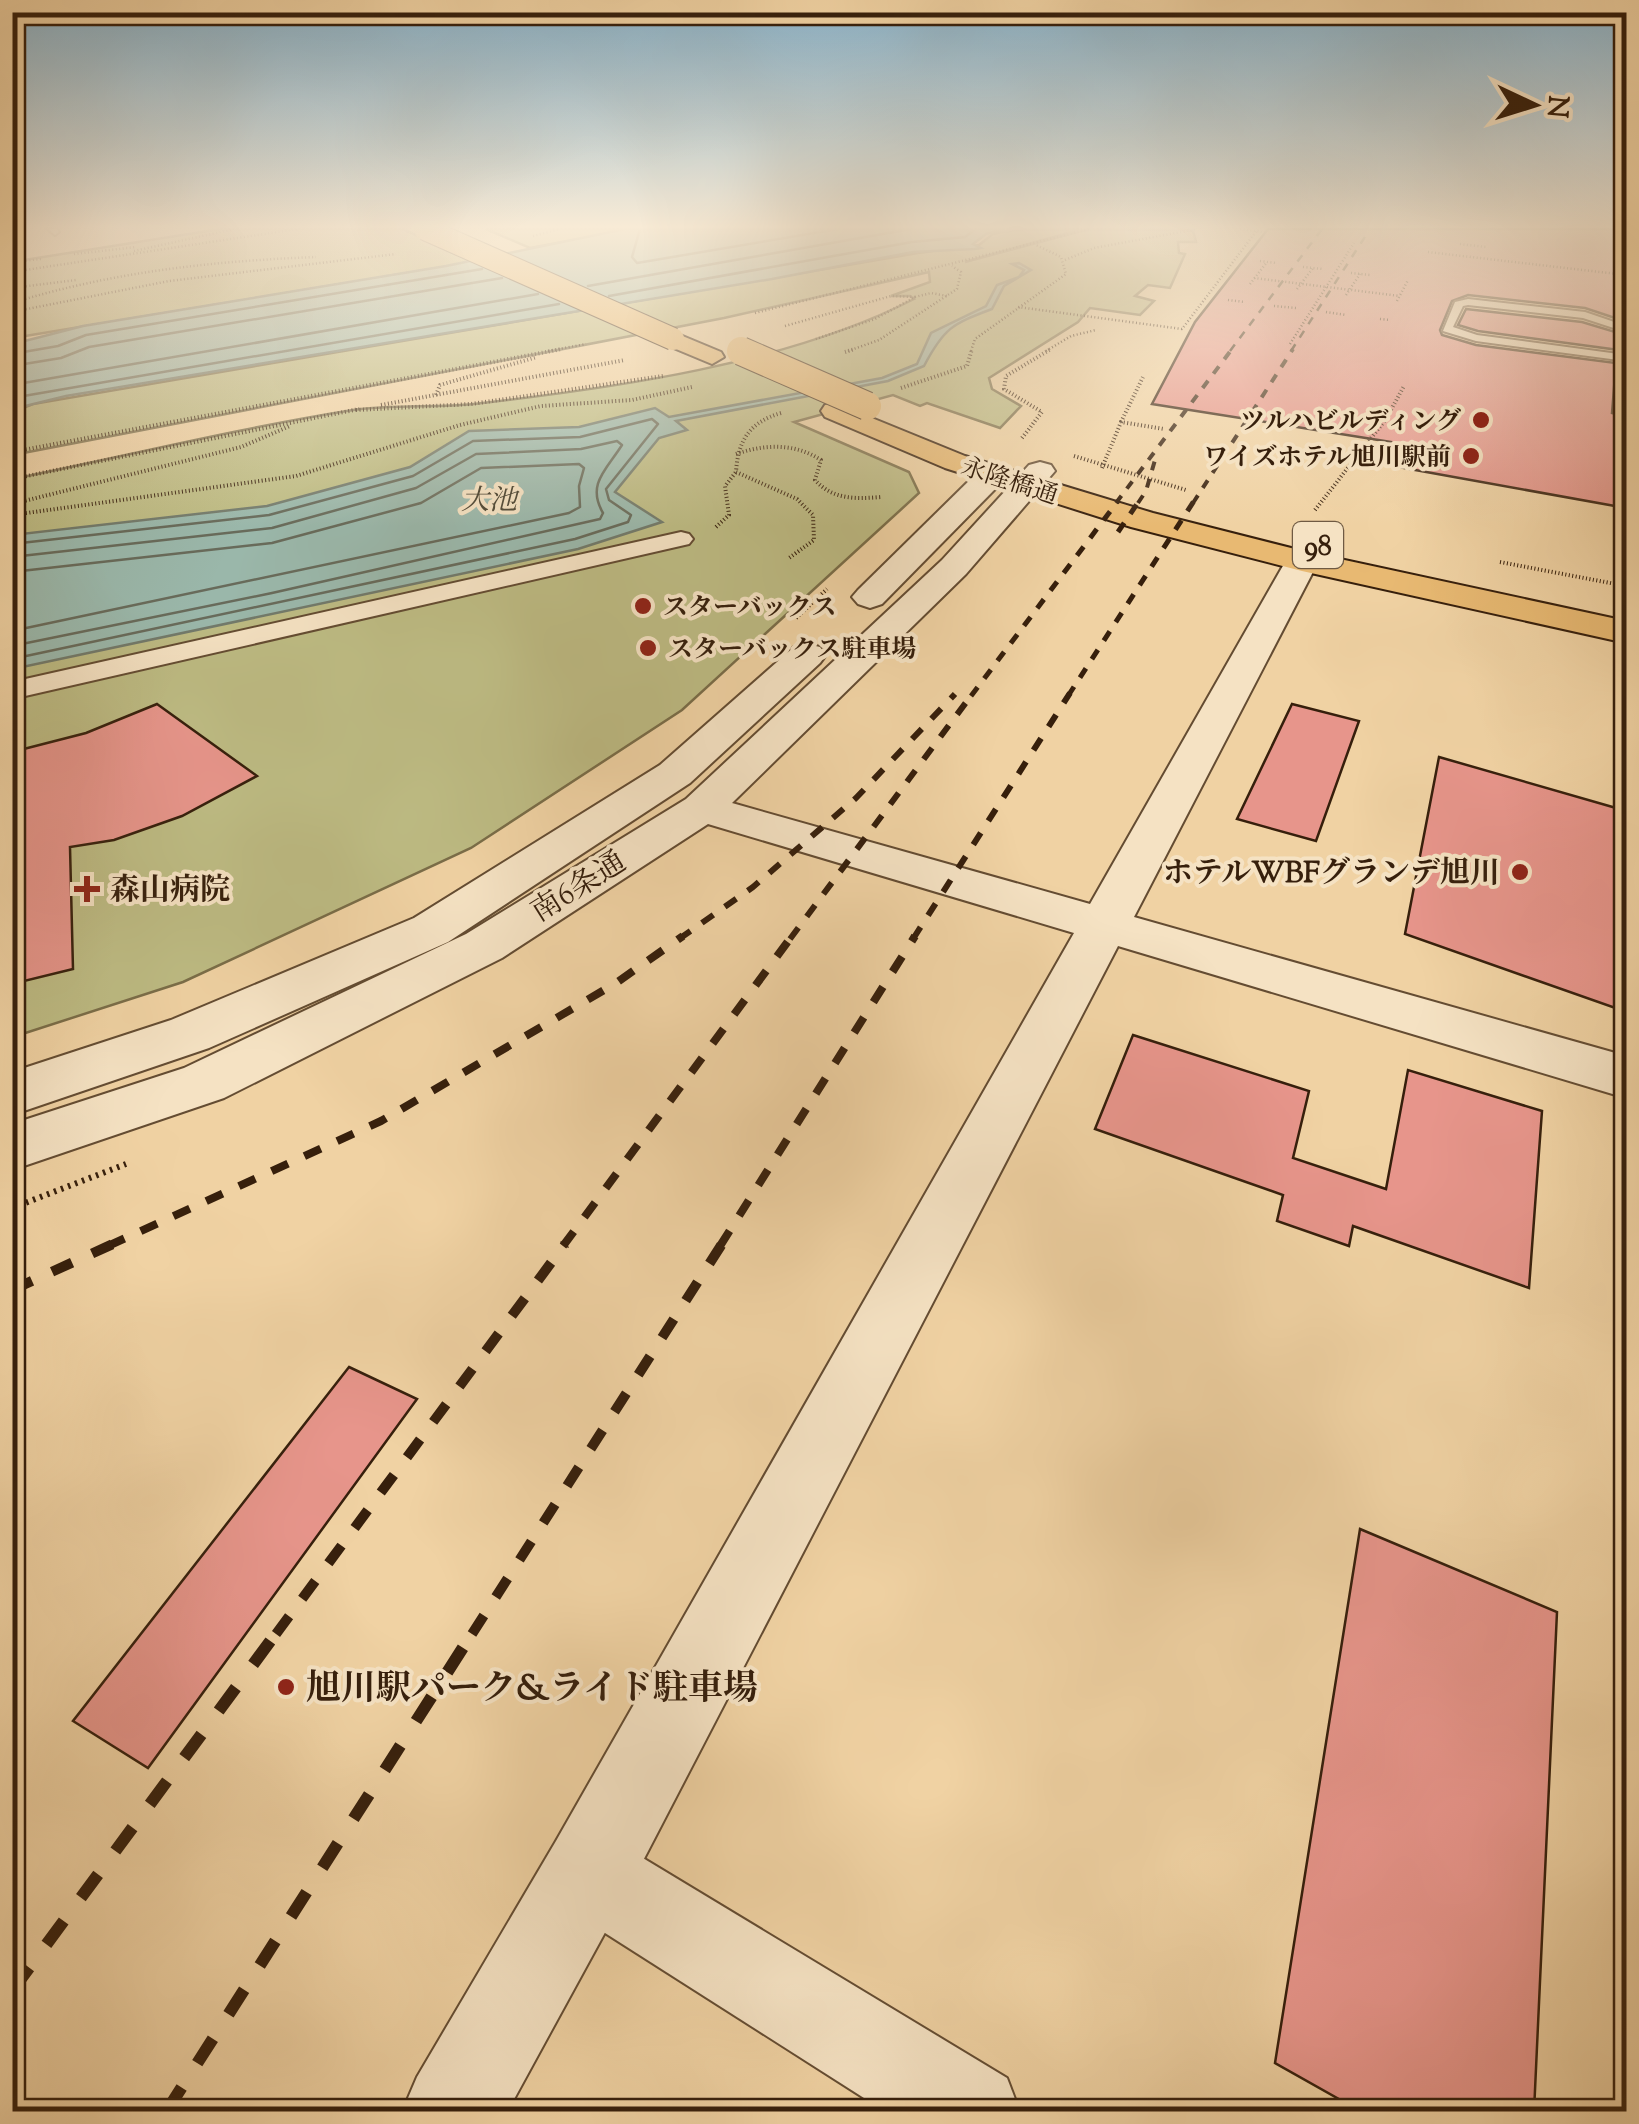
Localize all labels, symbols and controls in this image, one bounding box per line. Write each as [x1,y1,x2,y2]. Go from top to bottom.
north arrow [1484,55,1584,155]
text: N [1535,94,1577,119]
place label: ツルハビルディング [1240,405,1461,441]
marker: ツルハビルディング [1470,409,1492,431]
place label: ワイズホテル旭川駅前 [1203,441,1451,477]
marker: ワイズホテル旭川駅前 [1460,445,1482,467]
street label: 永隆橋通 [956,450,1062,515]
water label: 大池 [461,482,520,522]
road number: 98 [1293,522,1343,568]
place label: スターバックス [663,591,837,627]
marker: スターバックス [632,595,654,617]
place label: スターバックス駐車場 [668,633,917,669]
marker: スターバックス駐車場 [637,637,659,659]
street label: 南6条通 [523,842,635,934]
place label: ホテルWBFグランデ旭川 [1163,853,1500,896]
marker: ホテルWBFグランデ旭川 [1509,861,1531,883]
place label: 森山病院 [110,870,230,913]
marker: 森山病院 [74,876,100,902]
place label: 旭川駅パーク&ライド駐車場 [306,1665,758,1716]
marker: 旭川駅パーク&ライド駐車場 [275,1676,297,1698]

